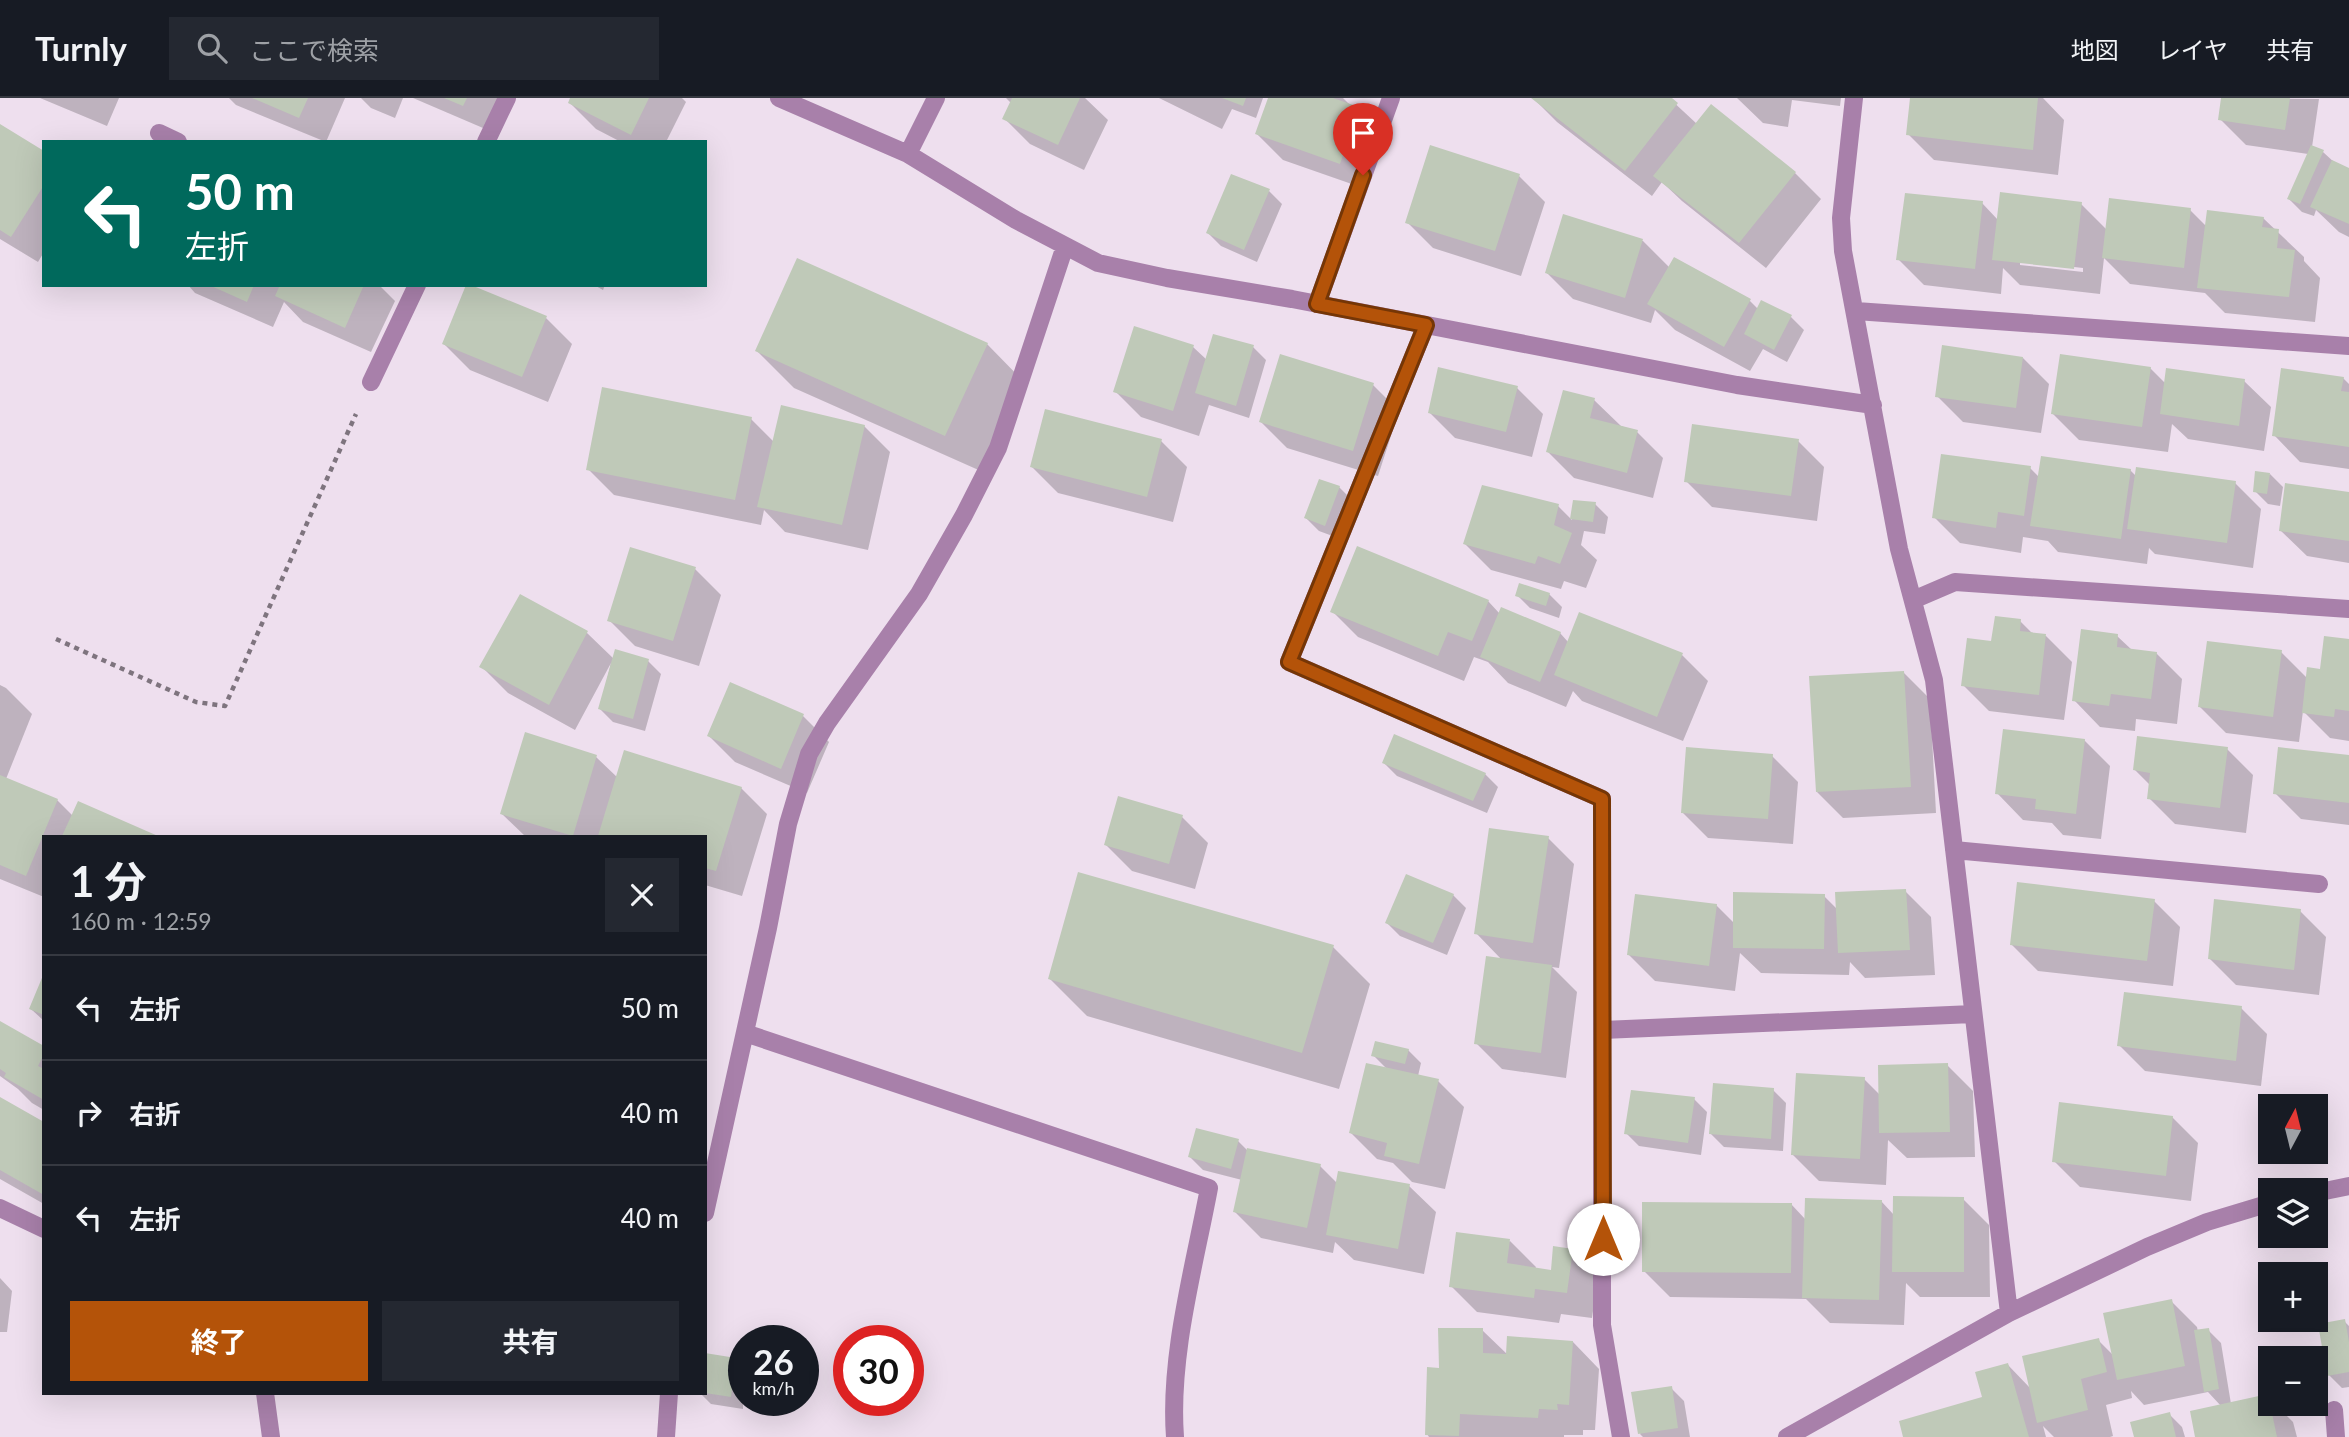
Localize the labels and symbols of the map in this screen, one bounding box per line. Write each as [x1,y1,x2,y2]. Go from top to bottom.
pin [1333,103,1393,175]
north arrow [2258,1094,2328,1164]
position arrow [1566,1202,1640,1276]
speed limit sign: 30 [833,1325,924,1416]

